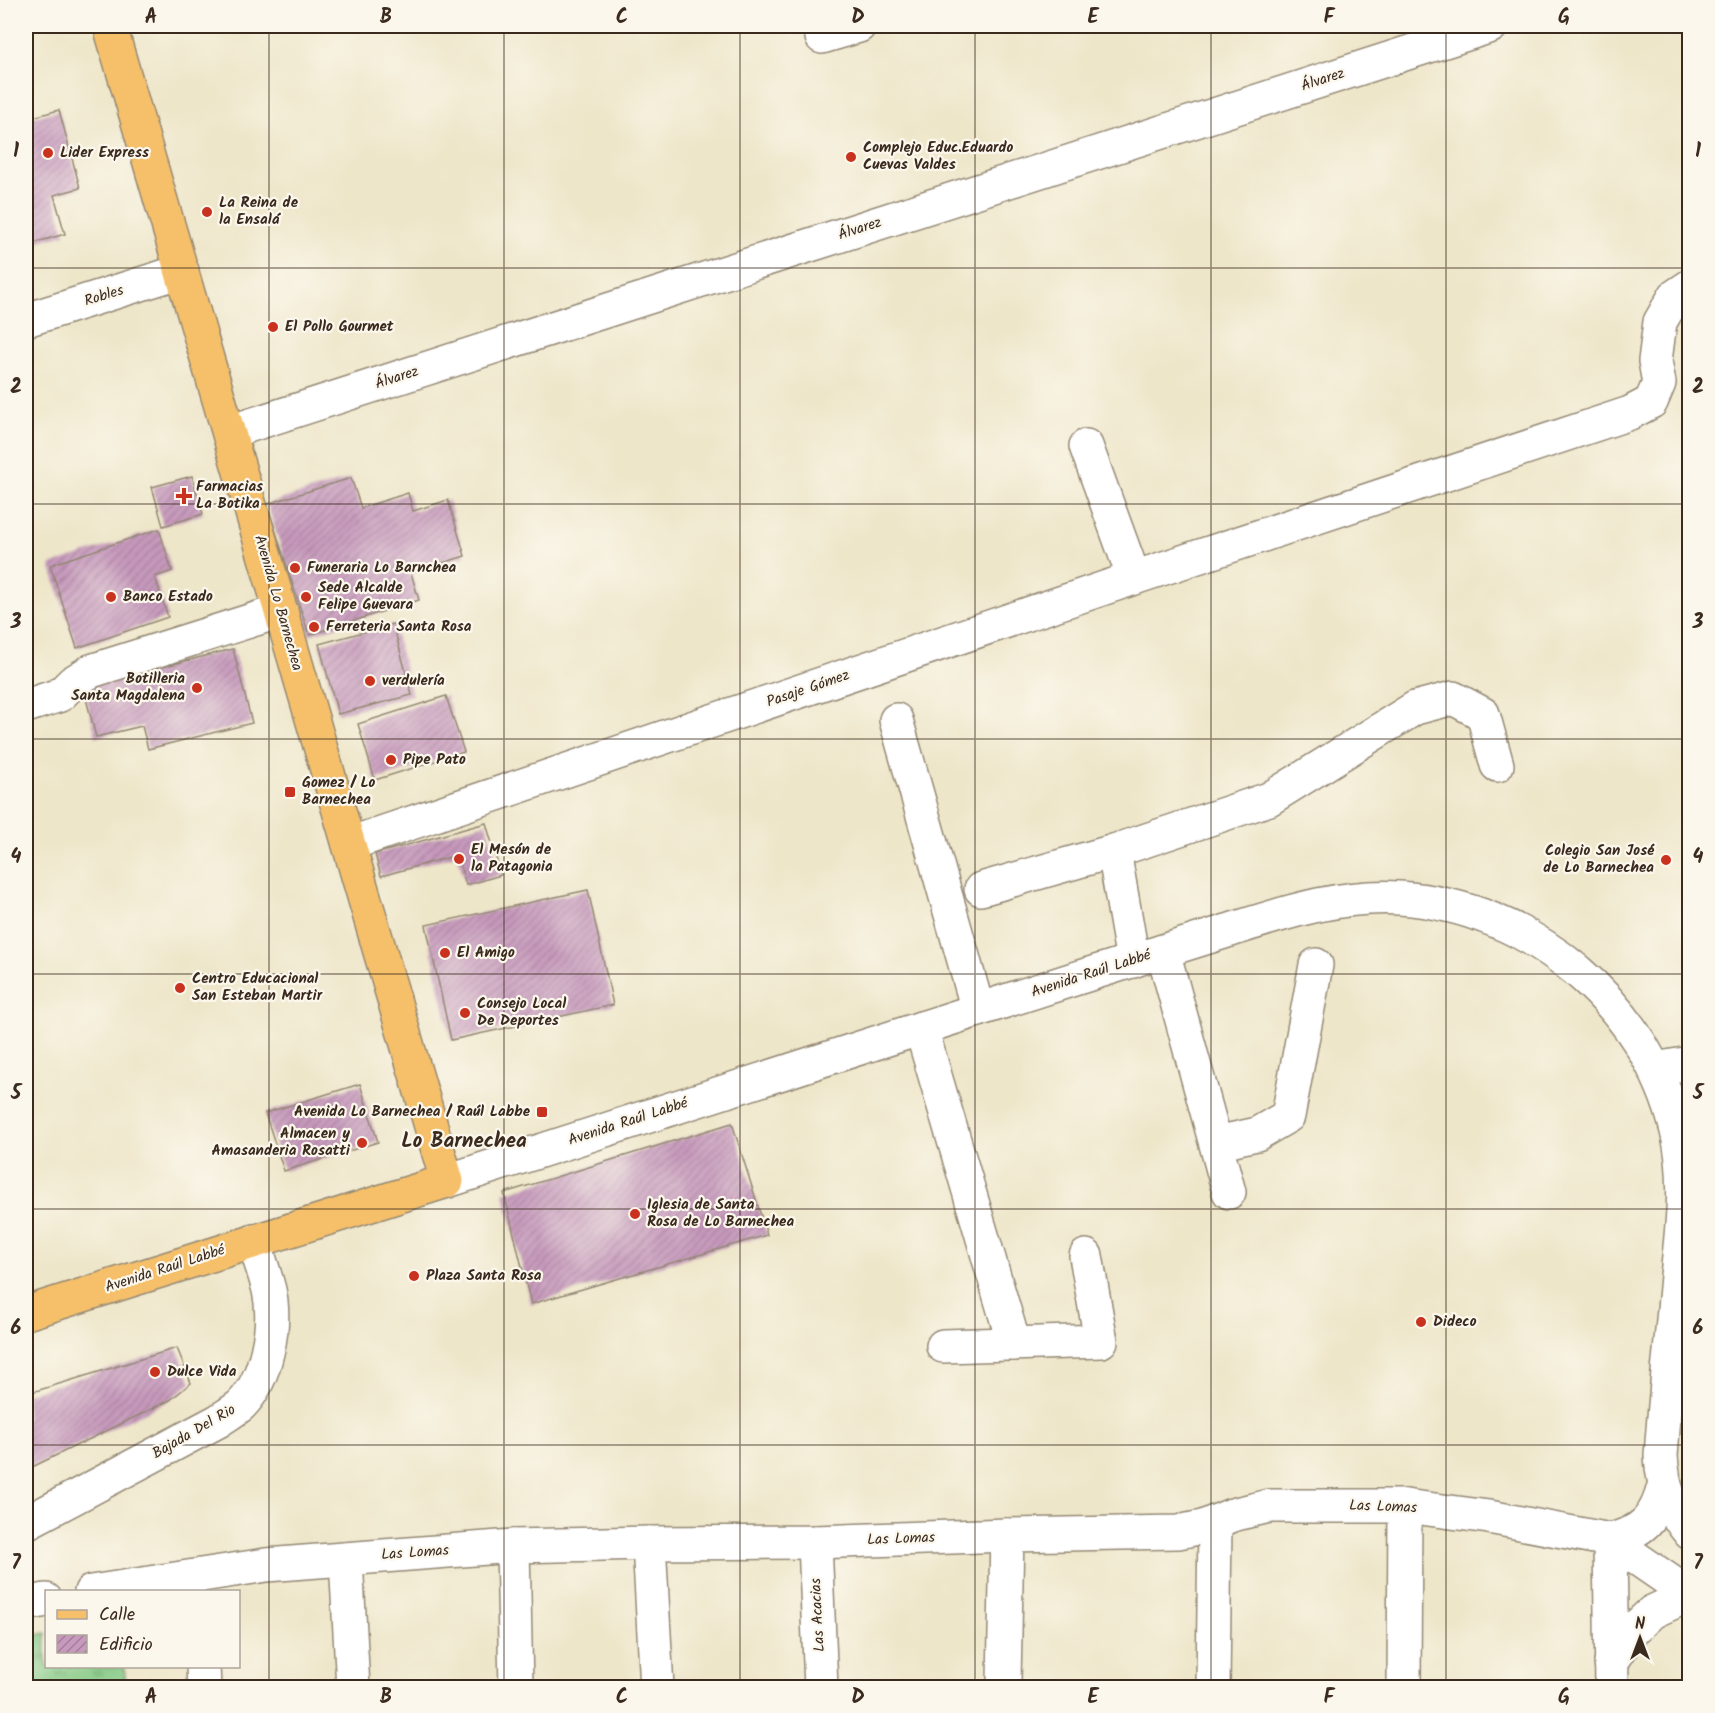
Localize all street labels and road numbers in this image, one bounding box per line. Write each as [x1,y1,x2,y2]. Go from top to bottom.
street label: Álvarez [1298,62,1348,98]
street label: Álvarez [835,211,885,247]
street label: Robles [81,278,127,313]
street label: Álvarez [372,360,422,396]
street label: Avenida Lo Barnechea [247,532,309,674]
street label: Pasaje Gómez [763,663,853,714]
street label: Avenida Raúl Labbé [1028,943,1155,1005]
street label: Avenida Raúl Labbé [565,1091,692,1153]
street label: Avenida Raúl Labbé [102,1238,229,1300]
street label: Bajada Del Rio [148,1398,241,1466]
street label: Las Lomas [1349,1494,1418,1520]
street label: Las Lomas [867,1526,936,1552]
street label: Las Lomas [380,1539,450,1567]
street label: Las Acacias [804,1577,832,1653]

